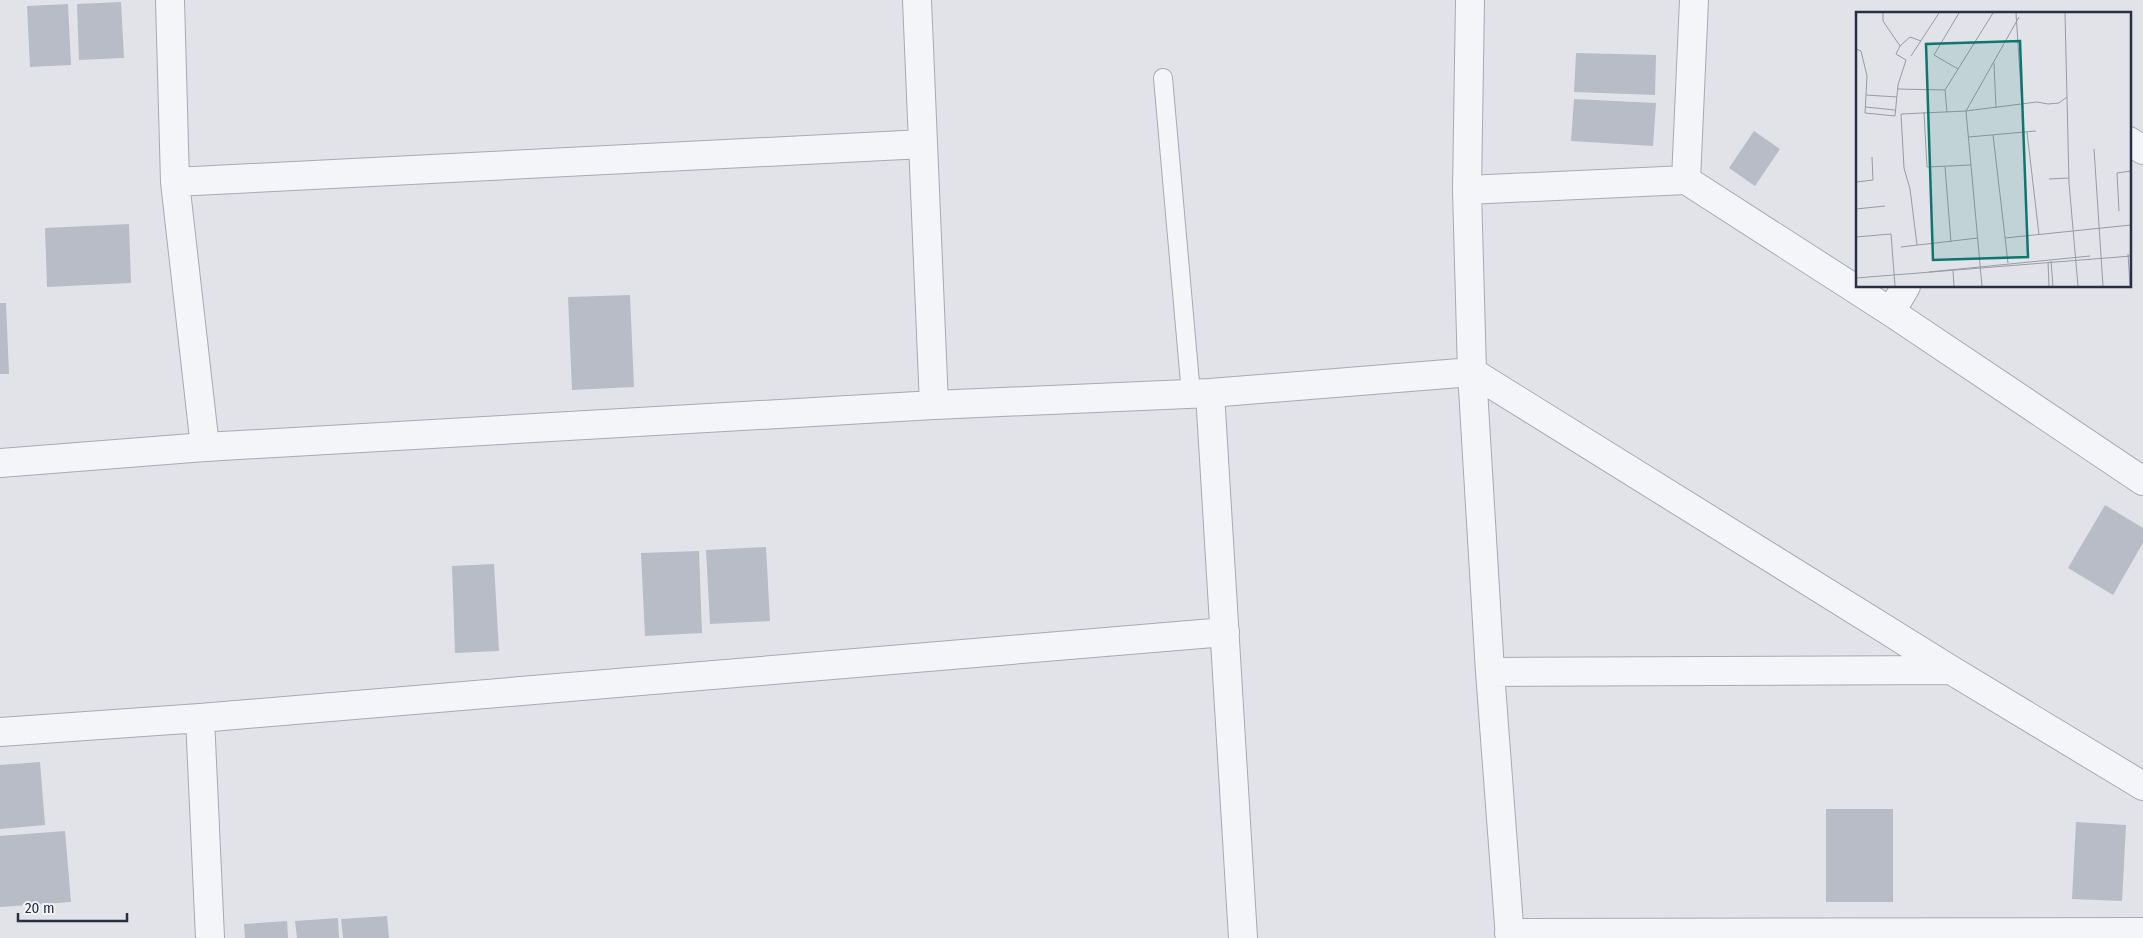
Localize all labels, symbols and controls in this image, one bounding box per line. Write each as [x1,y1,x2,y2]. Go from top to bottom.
inset map [1856,12,2130,288]
scale bar [18,890,126,922]
text: 20 m [25,899,55,917]

